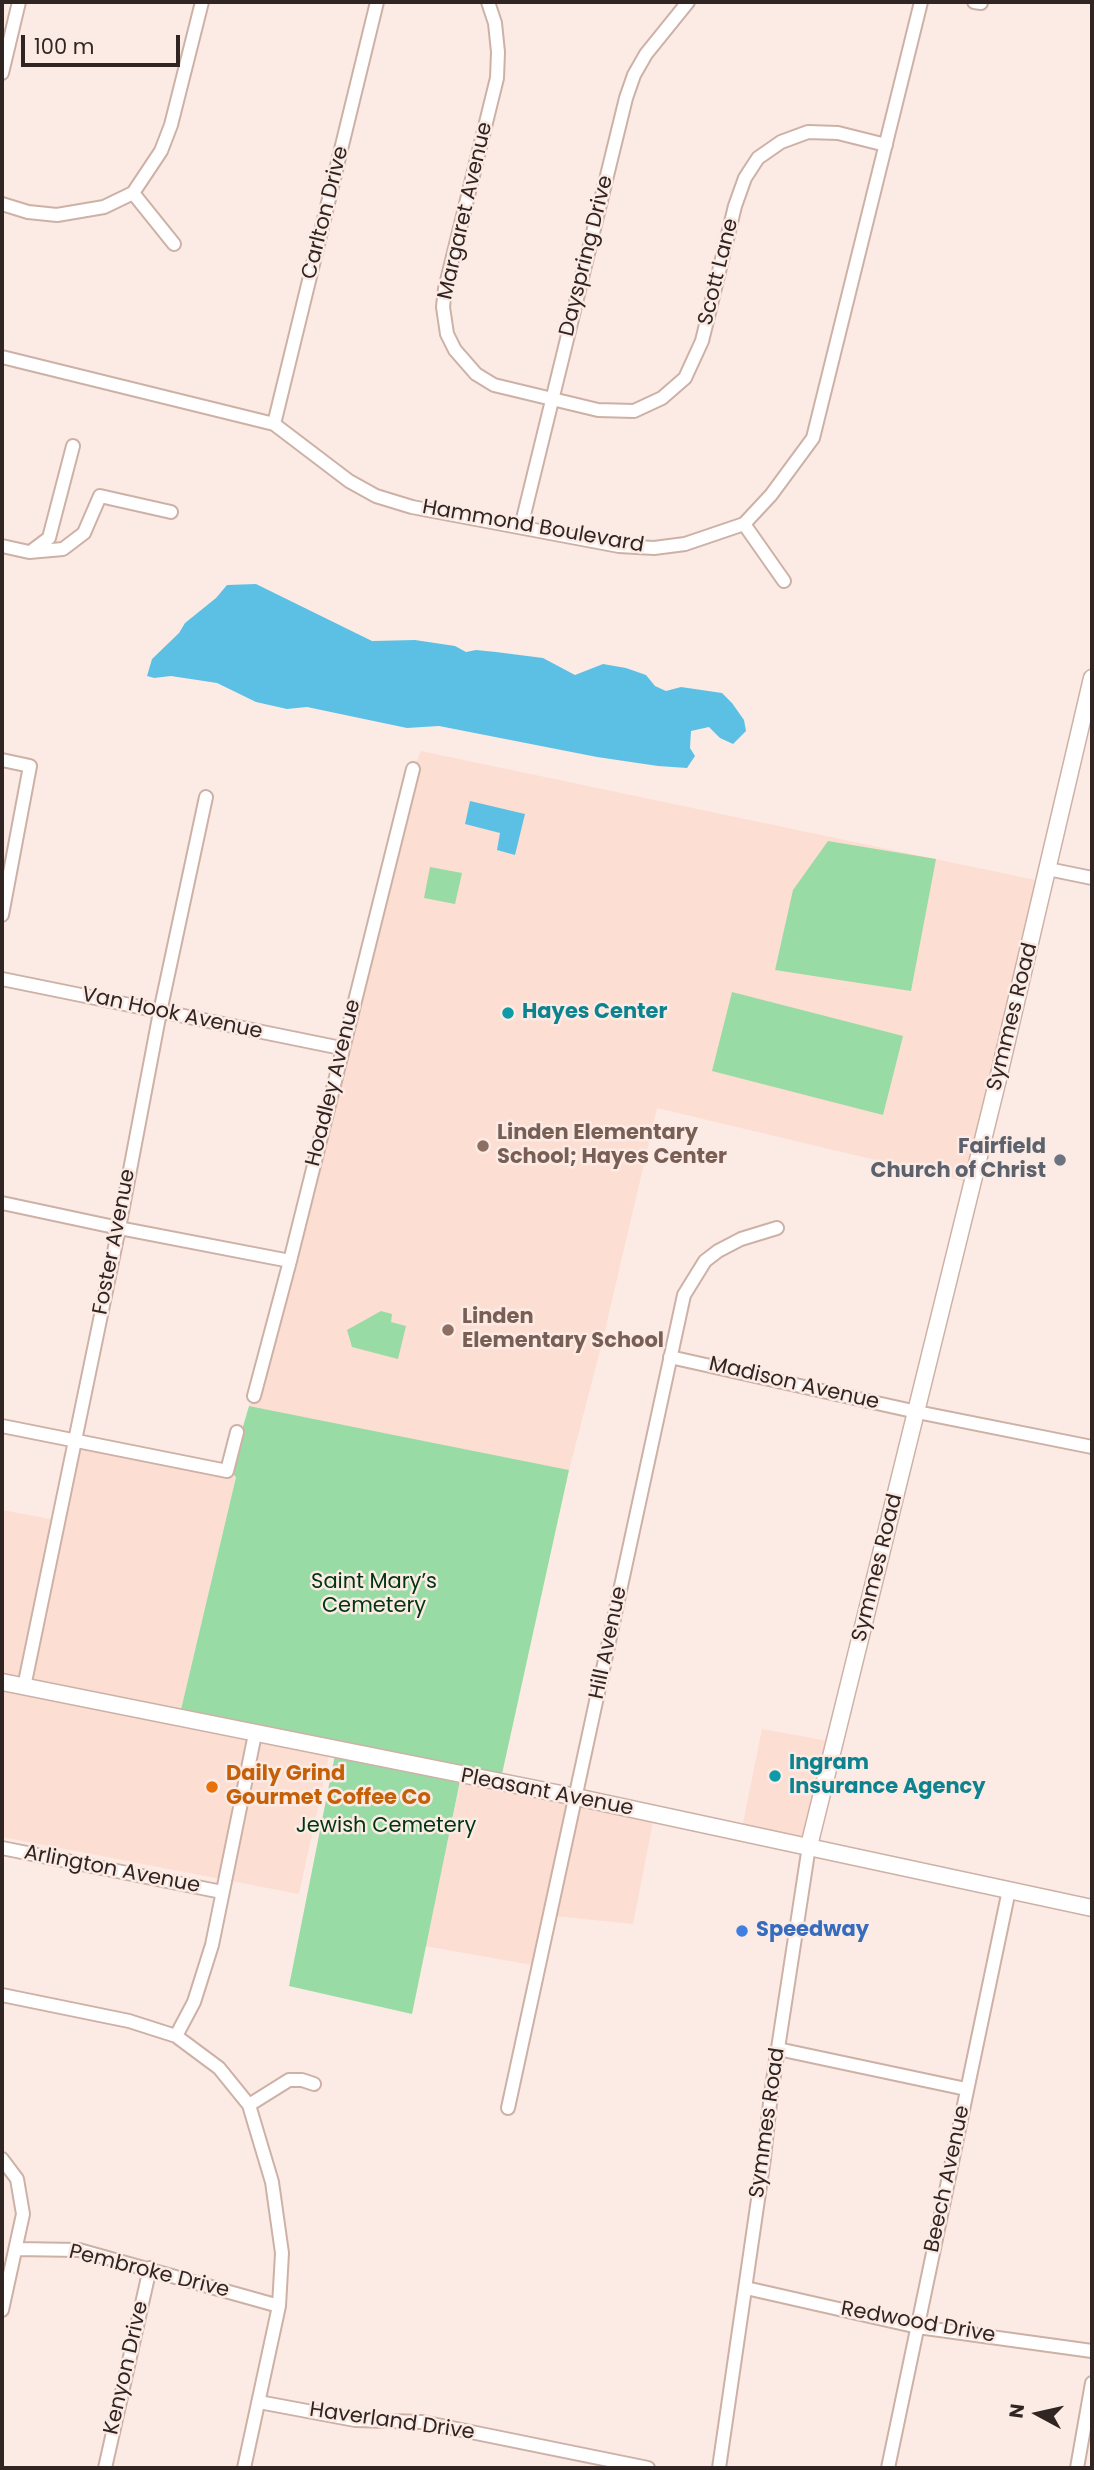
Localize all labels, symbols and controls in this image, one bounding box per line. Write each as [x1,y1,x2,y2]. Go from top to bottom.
scale bar [24,21,184,65]
text: 100 m [34,32,94,61]
street label: Margaret Avenue [433,120,499,302]
street label: Carlton Drive [297,144,355,282]
street label: Dayspring Drive [555,173,619,339]
street label: Scott Lane [694,216,744,328]
street label: Hammond Boulevard [420,495,646,559]
street label: Symmes Road [982,940,1044,1094]
street label: Van Hook Avenue [79,983,265,1045]
street label: Hoadley Avenue [301,997,367,1169]
place label: Hayes Center [522,1000,668,1026]
marker: Hayes Center [500,1005,516,1021]
place label: Linden Elementary School; Hayes Center [497,1121,727,1171]
place label: Fairfield Church of Christ [870,1135,1046,1185]
marker: Linden Elementary School; Hayes Center [475,1138,491,1154]
marker: Fairfield Church of Christ [1052,1152,1068,1168]
street label: Foster Avenue [89,1167,141,1317]
place label: Linden Elementary School [462,1305,664,1355]
marker: Linden Elementary School [440,1322,456,1338]
street label: Madison Avenue [706,1352,882,1416]
street label: Symmes Road [847,1491,909,1645]
park label: Saint Mary’s Cemetery [311,1570,437,1620]
street label: Hill Avenue [585,1584,633,1702]
place label: Ingram Insurance Agency [789,1751,986,1801]
place label: Daily Grind Gourmet Coffee Co [226,1762,431,1812]
street label: Pleasant Avenue [459,1764,635,1822]
marker: Ingram Insurance Agency [767,1768,783,1784]
marker: Daily Grind Gourmet Coffee Co [204,1779,220,1795]
park label: Jewish Cemetery [296,1814,476,1840]
street label: Arlington Avenue [22,1841,202,1899]
place label: Speedway [756,1918,869,1944]
marker: Speedway [734,1923,750,1939]
street label: Symmes Road [745,2046,791,2200]
street label: Beech Avenue [920,2103,976,2255]
street label: Pembroke Drive [66,2240,232,2304]
street label: Redwood Drive [839,2297,997,2349]
street label: Kenyon Drive [99,2299,155,2437]
north arrow [1003,2379,1073,2449]
street label: Haverland Drive [308,2398,476,2446]
text: N [1002,2402,1031,2420]

